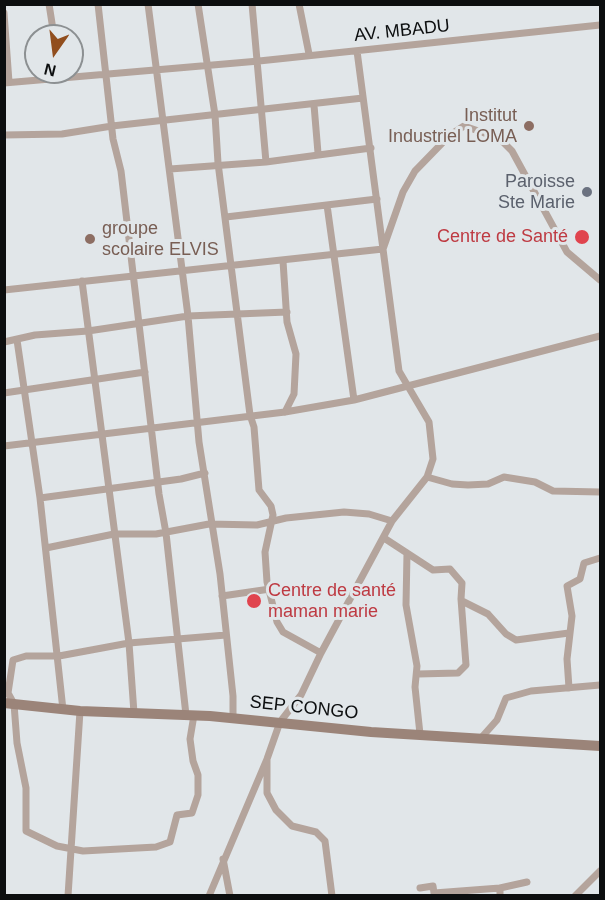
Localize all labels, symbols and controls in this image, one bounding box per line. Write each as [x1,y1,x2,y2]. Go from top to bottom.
street label: AV. MBADU [353,15,451,47]
north arrow [24,24,84,84]
text: N [42,60,58,80]
place label: Institut Industriel LOMA [388,105,517,148]
marker: Institut Industriel LOMA [522,119,536,133]
place label: Paroisse Ste Marie [498,171,575,213]
marker: Paroisse Ste Marie [580,185,594,199]
place label: groupe scolaire ELVIS [102,218,219,260]
place label: Centre de Santé [437,226,568,248]
marker: Centre de Santé [573,228,591,246]
marker: groupe scolaire ELVIS [83,232,97,246]
place label: Centre de santé maman marie [268,580,396,622]
marker: Centre de santé maman marie [245,592,263,610]
street label: SEP CONGO [249,692,359,724]

